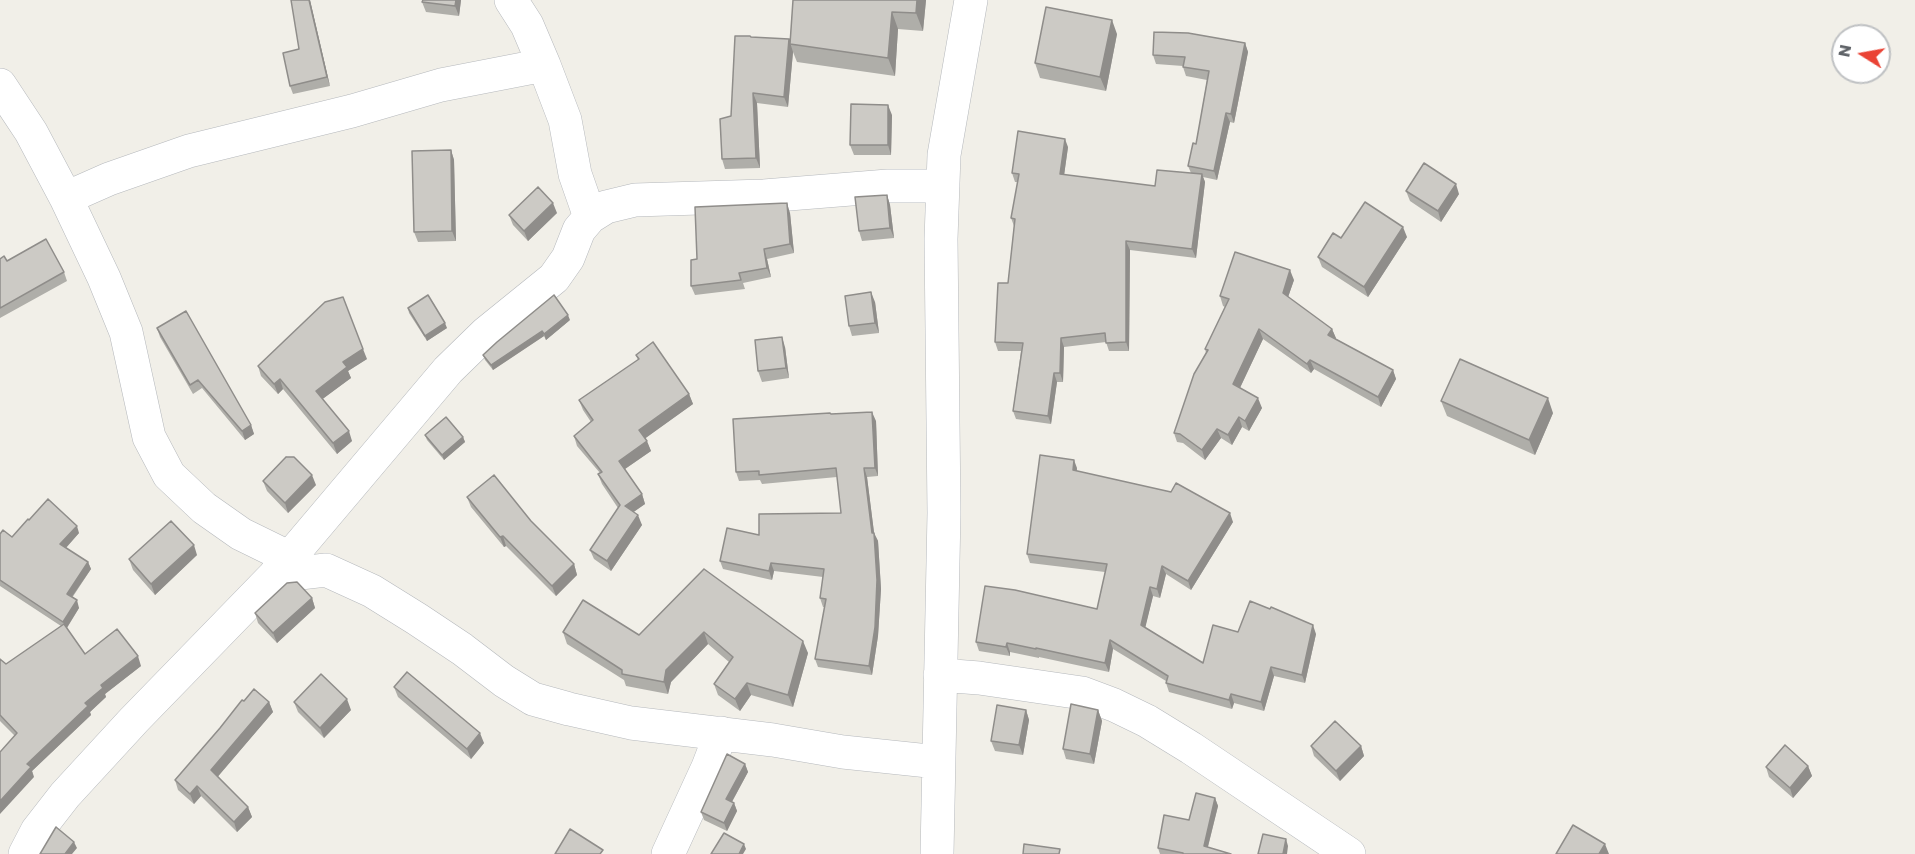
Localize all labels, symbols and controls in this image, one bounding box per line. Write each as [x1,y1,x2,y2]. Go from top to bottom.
north arrow [1831,24,1891,84]
text: N [1832,43,1857,59]

